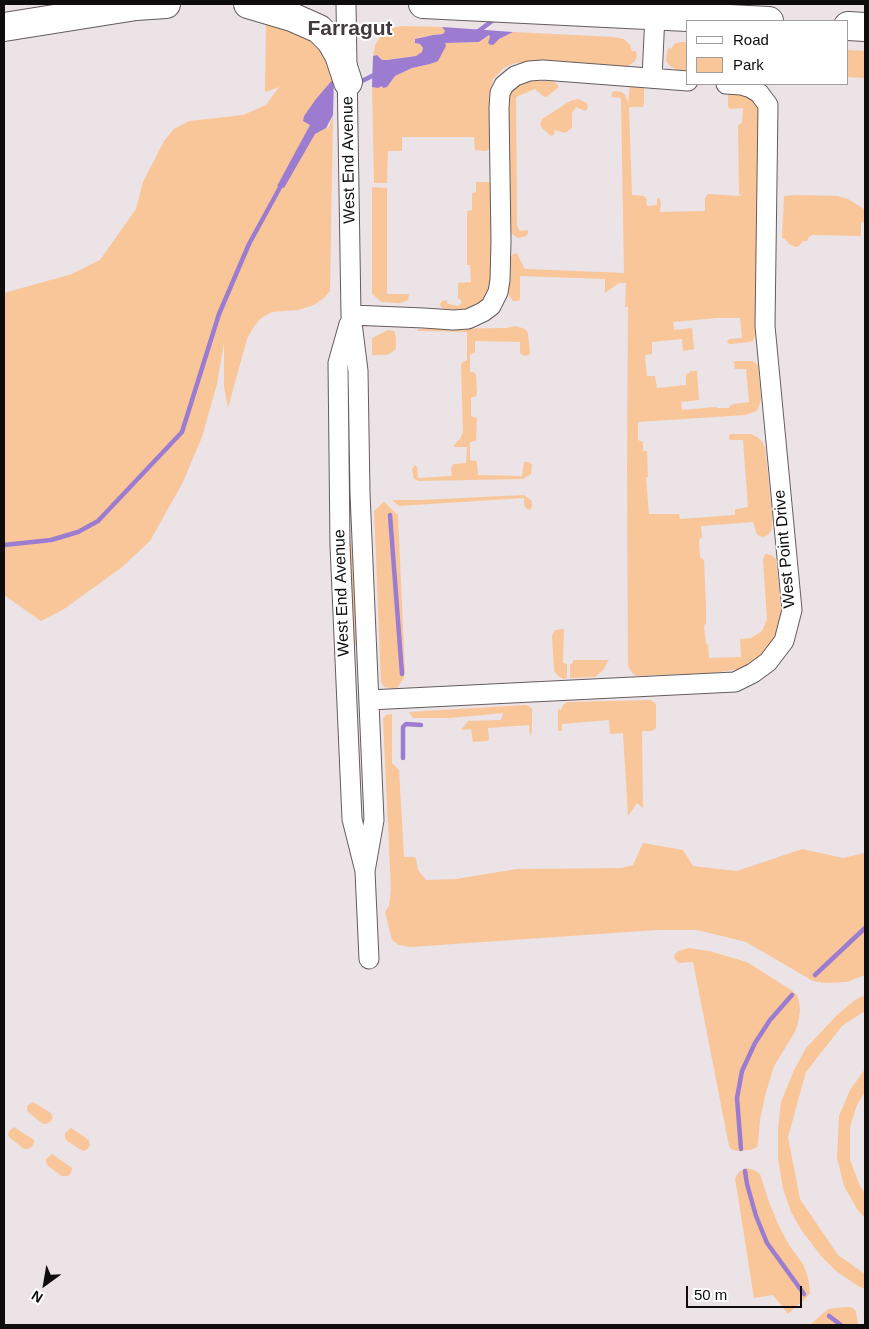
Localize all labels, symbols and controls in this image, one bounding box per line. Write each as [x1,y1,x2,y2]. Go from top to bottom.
district label: Farragut [307,16,393,42]
legend [686,20,849,85]
text: Road [733,31,769,48]
text: Park [733,56,764,73]
street label: West End Avenue [338,96,360,224]
street label: West Point Drive [770,489,800,609]
street label: West End Avenue [330,529,354,657]
north arrow [20,1259,70,1309]
scale bar [689,1276,805,1308]
text: 50 m [694,1286,727,1303]
text: N [29,1287,46,1306]

